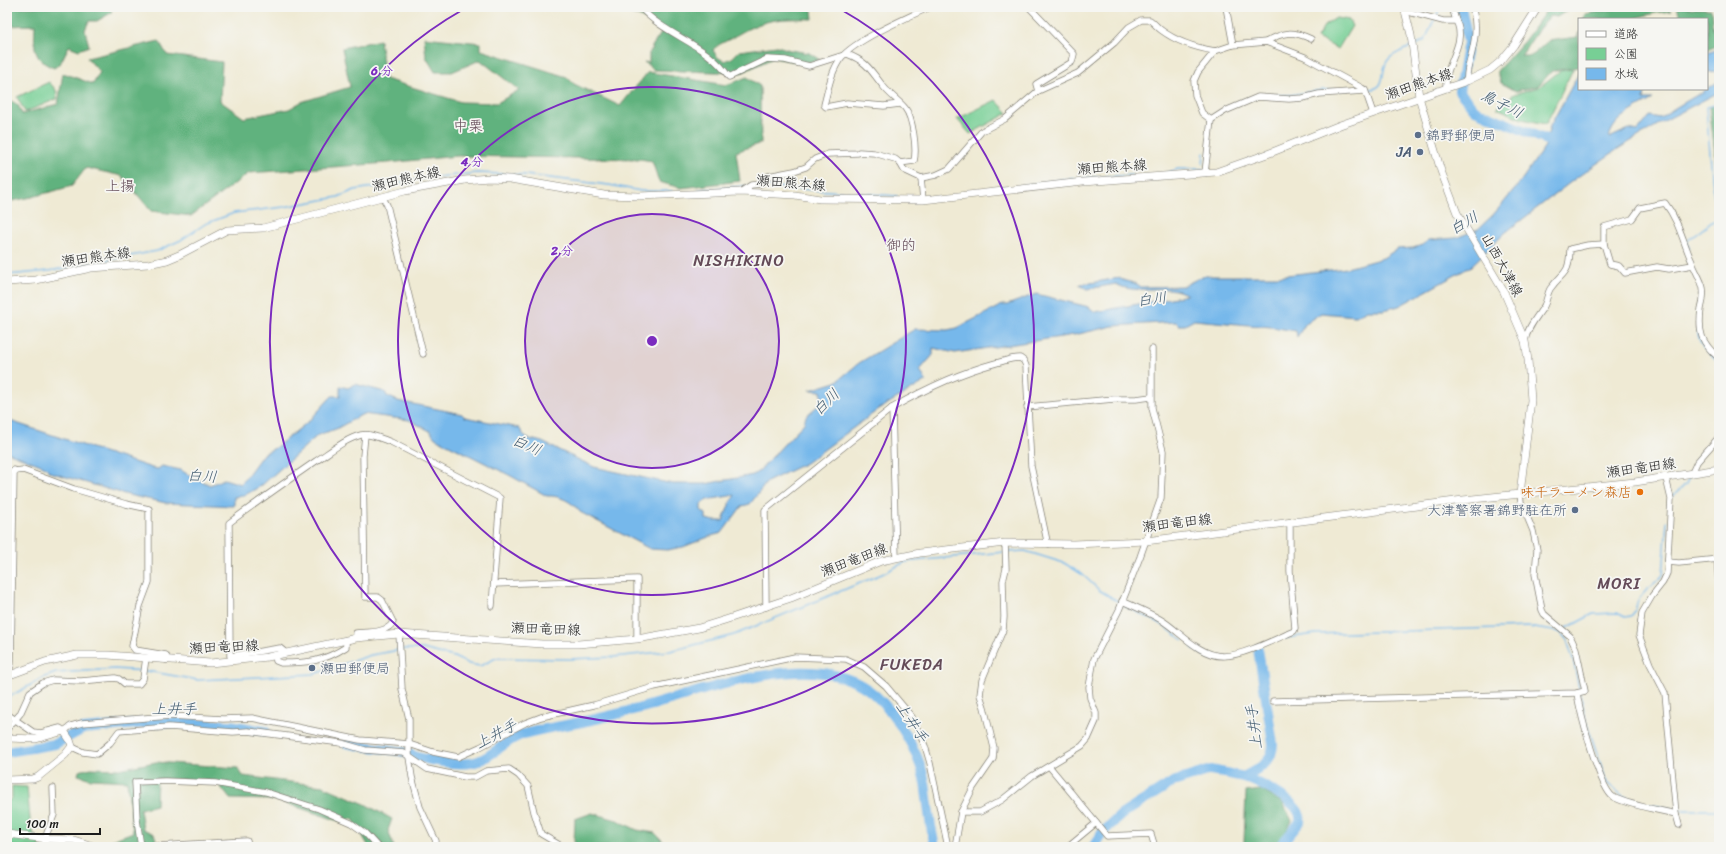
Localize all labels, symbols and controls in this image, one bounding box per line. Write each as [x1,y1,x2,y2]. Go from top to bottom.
legend [1578,18,1708,90]
text: 道路 [1614,23,1638,45]
text: 公園 [1614,43,1638,65]
text: 6 分 [370,60,393,82]
street label: 瀬田熊本線 [1382,61,1456,107]
text: 水域 [1614,63,1638,85]
water label: 鳥子川 [1476,82,1528,126]
district label: 中栗 [453,113,483,139]
place label: 錦野郵便局 [1426,123,1496,148]
marker: 錦野郵便局 [1413,130,1423,140]
place label: JA [1395,140,1412,165]
marker: JA [1415,147,1425,157]
text: 4 分 [460,151,483,173]
street label: 瀬田熊本線 [1076,152,1148,182]
street label: 瀬田熊本線 [369,159,443,199]
street label: 瀬田熊本線 [755,167,827,199]
district label: 上揚 [105,173,135,199]
water label: 白川 [1445,204,1483,242]
street label: 山西大津線 [1474,228,1530,302]
district label: 御的 [886,232,916,258]
street label: 瀬田熊本線 [60,240,132,274]
text: 2 分 [550,240,573,262]
district label: NISHIKINO [693,246,785,275]
water label: 白川 [1136,284,1168,314]
centre of rings [645,334,659,348]
water label: 白川 [806,382,846,422]
water label: 白川 [508,427,546,463]
street label: 瀬田竜田線 [1605,451,1677,485]
water label: 白川 [186,462,218,490]
place label: 味千ラーメン森店 [1520,480,1632,505]
marker: 味千ラーメン森店 [1635,487,1645,497]
place label: 大津警察署錦野駐在所 [1427,498,1567,523]
marker: 大津警察署錦野駐在所 [1570,505,1580,515]
street label: 瀬田竜田線 [1141,506,1213,540]
street label: 瀬田竜田線 [817,536,891,584]
district label: MORI [1597,569,1641,598]
street label: 瀬田竜田線 [511,615,581,643]
street label: 瀬田竜田線 [188,633,260,661]
district label: FUKEDA [880,650,944,679]
place label: 瀬田郵便局 [320,656,390,681]
marker: 瀬田郵便局 [307,663,317,673]
water label: 上井手 [151,696,197,722]
water label: 上井手 [889,696,936,749]
water label: 上井手 [1238,702,1270,751]
water label: 上井手 [470,711,523,756]
scale bar [20,810,100,836]
text: 100 m [26,813,59,835]

